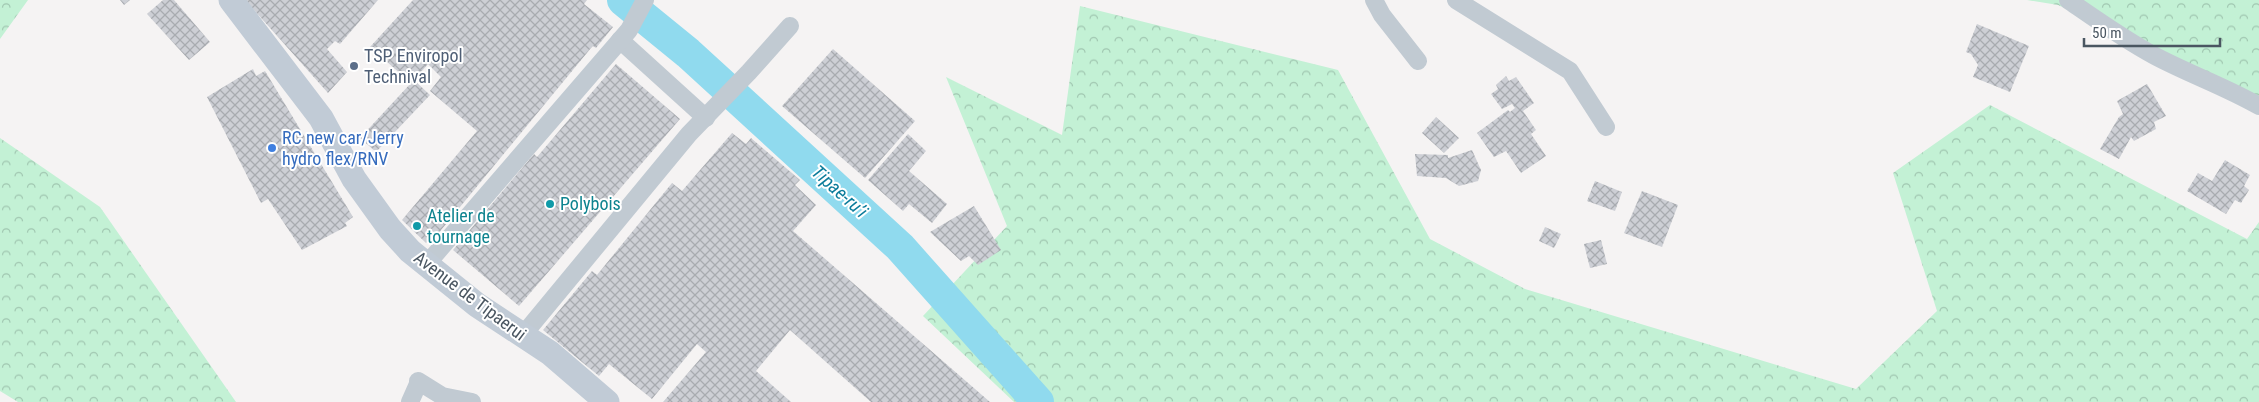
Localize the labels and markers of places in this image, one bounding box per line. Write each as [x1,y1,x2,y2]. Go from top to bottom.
place label: TSP Enviropol Technival [364,45,463,87]
marker: TSP Enviropol Technival [348,60,360,72]
place label: RC new car/Jerry hydro flex/RNV [282,127,404,169]
marker: RC new car/Jerry hydro flex/RNV [266,142,278,154]
place label: Polybois [560,193,621,214]
marker: Polybois [544,198,556,210]
place label: Atelier de tournage [427,205,495,247]
marker: Atelier de tournage [411,220,423,232]

